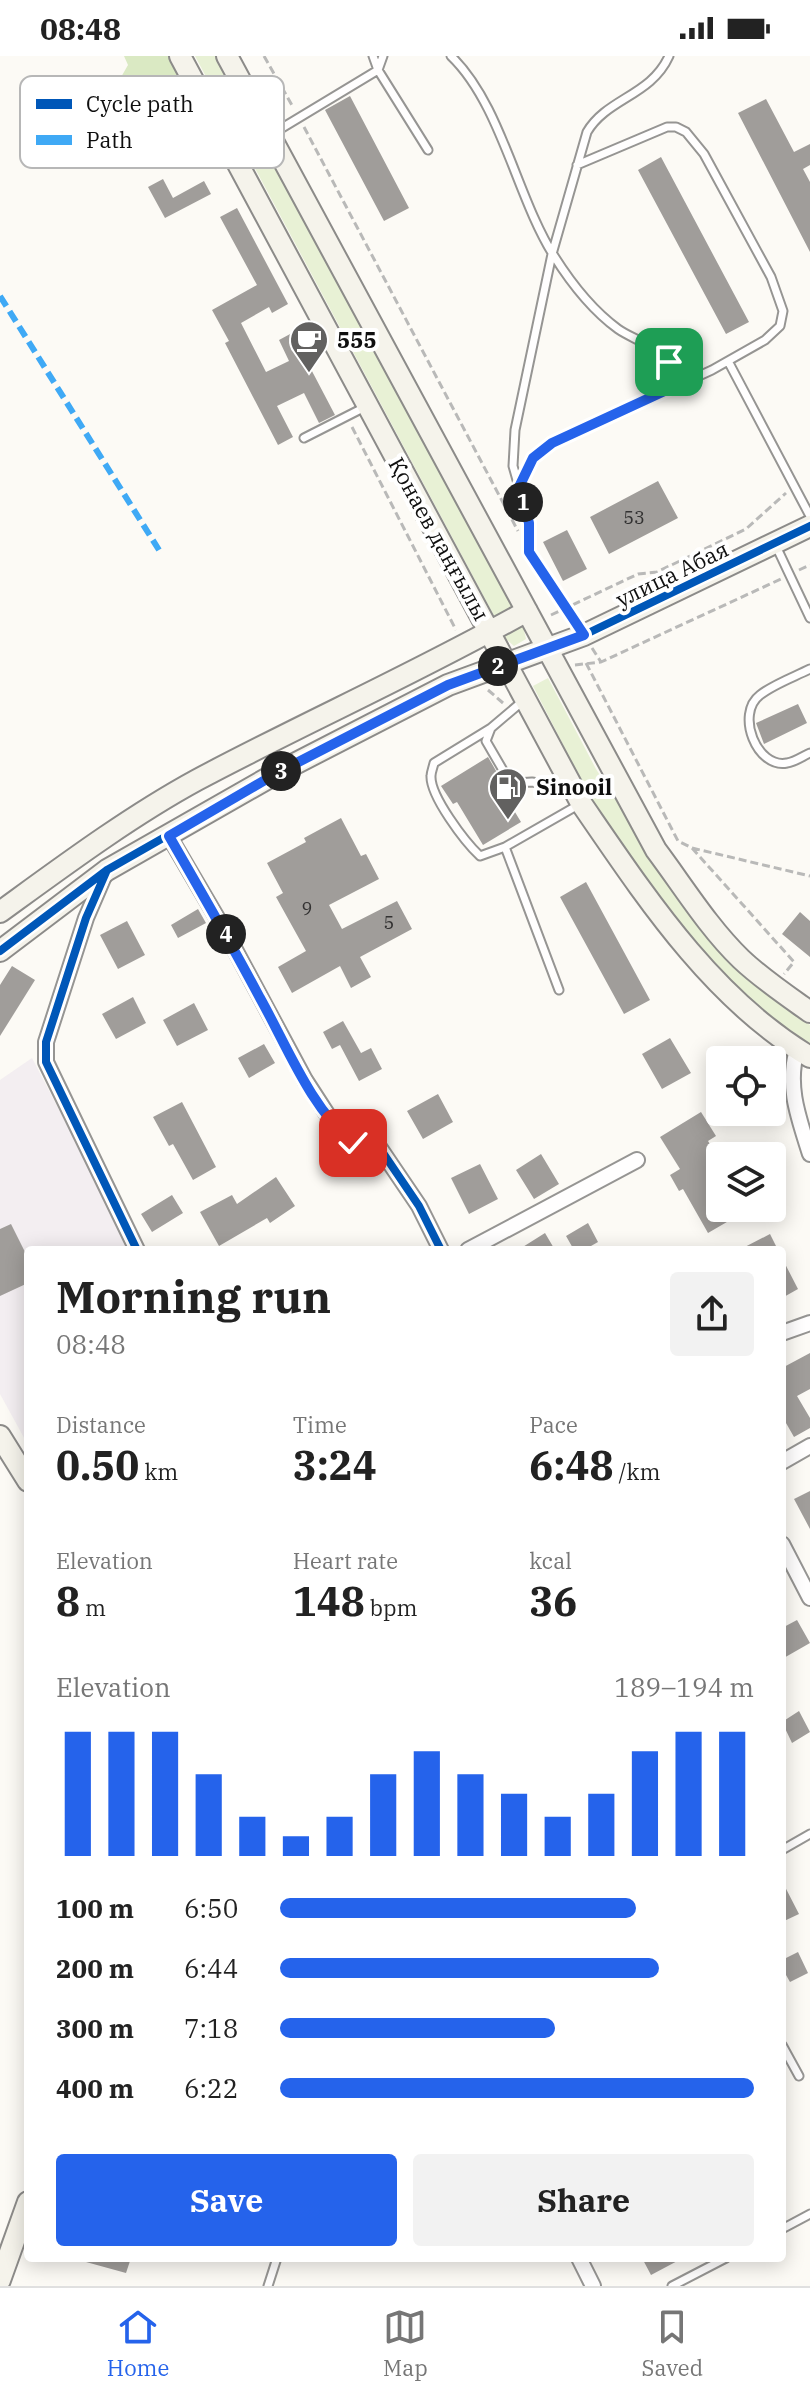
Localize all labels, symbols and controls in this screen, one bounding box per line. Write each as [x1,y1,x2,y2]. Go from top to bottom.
text: 08:48 [40,9,121,48]
legend [20,76,284,168]
text: Cycle path [86,89,194,118]
text: Path [86,125,133,154]
cafe icon: 555 [288,319,330,374]
place label: 555 [337,325,377,354]
pin [635,328,703,396]
icon: arrive [647,340,691,384]
street label: Қонаев даңғылы [383,452,496,626]
pin: 1 [503,482,543,522]
text: 1 [516,487,530,516]
house number: 53 [623,506,645,529]
street label: улица Абая [611,534,733,613]
pin: 2 [478,646,518,686]
text: 2 [491,651,505,680]
pin: 3 [261,751,301,791]
text: 3 [274,756,288,785]
fuel station icon: Sinooil [487,766,529,821]
place label: Sinooil [536,772,612,801]
house number: 9 [302,897,312,920]
house number: 5 [384,911,394,934]
pin: 4 [206,914,246,954]
text: 4 [219,919,233,948]
map controls [706,1046,786,1222]
button: locate [706,1046,786,1126]
pin [319,1109,387,1177]
icon: check [331,1121,375,1165]
button: layers [706,1142,786,1222]
text: Morning run [56,1268,331,1325]
button: share [670,1272,754,1356]
text: 08:48 [56,1327,126,1361]
text: Distance [56,1410,146,1439]
text: Time [293,1410,347,1439]
text: Pace [529,1410,578,1439]
text: 0.50 [56,1439,139,1491]
text: 3:24 [293,1439,377,1491]
text: 6:48 [529,1439,613,1491]
text: km [139,1457,178,1486]
text: /km [613,1457,660,1486]
text: Elevation [56,1546,153,1575]
text: Heart rate [293,1546,398,1575]
text: kcal [529,1546,572,1575]
text: 8 [56,1575,80,1627]
text: 148 [293,1575,365,1627]
text: 36 [529,1575,577,1627]
text: m [80,1593,106,1622]
text: bpm [365,1593,417,1622]
text: Elevation [56,1670,171,1704]
text: 189–194 m [614,1670,754,1704]
text: 100 m [56,1891,134,1925]
text: 6:50 [184,1891,238,1925]
text: 200 m [56,1951,134,1985]
text: 6:44 [184,1951,238,1985]
text: 300 m [56,2011,134,2045]
text: 7:18 [184,2011,238,2045]
text: 400 m [56,2071,134,2105]
text: 6:22 [184,2071,238,2105]
button: Save [56,2154,397,2246]
button: Share [413,2154,754,2246]
tab: Home [107,2305,169,2382]
tab: Map [383,2305,428,2382]
tab: Saved [642,2305,703,2382]

